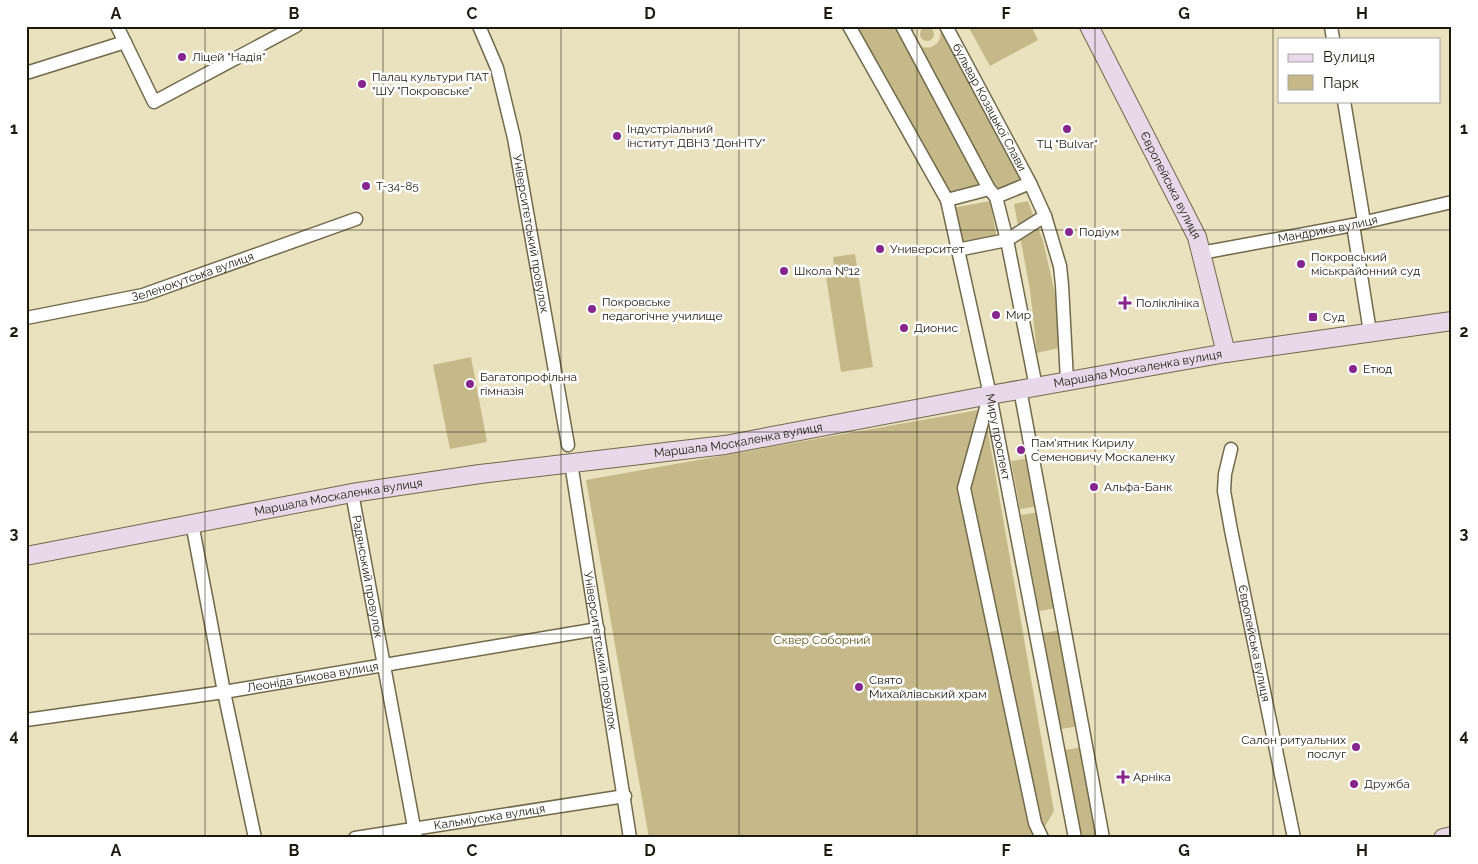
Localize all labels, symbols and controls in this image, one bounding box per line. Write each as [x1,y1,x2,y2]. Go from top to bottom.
text: A [111,4,122,23]
text: B [289,4,300,23]
text: C [467,4,478,23]
text: D [644,4,656,23]
text: E [823,4,833,23]
text: F [1001,4,1011,23]
text: G [1178,4,1190,23]
text: H [1356,4,1368,23]
legend [1278,38,1440,102]
street label: бульвар Козацької Слави [950,41,1029,173]
text: Вулиця [1323,48,1375,66]
place label: Ліцей "Надія" [192,50,265,64]
marker: Ліцей "Надія" [176,51,188,63]
place label: Палац культури ПАТ "ШУ "Покровське" [372,70,490,98]
text: Парк [1323,74,1359,92]
marker: Палац культури ПАТ "ШУ "Покровське" [356,78,368,90]
text: 1 [10,119,18,138]
text: 1 [1460,119,1468,138]
place label: Індустріальний інститут ДВНЗ "ДонНТУ" [627,122,765,150]
marker: ТЦ "Bulvar" [1061,123,1073,135]
street label: Європейська вулиця [1137,129,1204,241]
marker: Індустріальний інститут ДВНЗ "ДонНТУ" [611,130,623,142]
place label: ТЦ "Bulvar" [1036,137,1098,151]
street label: Університетський провулок [510,153,552,314]
place label: Т-34-85 [376,179,419,193]
marker: Т-34-85 [360,180,372,192]
street label: Мандрика вулиця [1277,212,1379,246]
place label: Подіум [1079,225,1119,239]
marker: Подіум [1063,226,1075,238]
place label: Университет [890,242,965,256]
marker: Университет [874,243,886,255]
street label: Зеленокутська вулиця [130,249,256,304]
place label: Покровський міськрайонний суд [1311,250,1420,278]
marker: Покровський міськрайонний суд [1295,258,1307,270]
place label: Школа №12 [794,264,860,278]
marker: Школа №12 [778,265,790,277]
place label: Покровське педагогічне училище [602,295,723,323]
marker: Поліклініка [1118,296,1132,310]
place label: Поліклініка [1136,296,1199,310]
marker: Покровське педагогічне училище [586,303,598,315]
place label: Мир [1006,308,1031,322]
marker: Мир [990,309,1002,321]
place label: Суд [1323,310,1345,324]
marker: Суд [1307,311,1319,323]
place label: Дионис [914,321,958,335]
text: 2 [9,322,19,341]
marker: Дионис [898,322,910,334]
text: 2 [1459,322,1469,341]
street label: Маршала Москаленка вулиця [1053,347,1223,391]
place label: Етюд [1363,362,1392,376]
marker: Етюд [1347,363,1359,375]
place label: Багатопрофільна гімназія [480,370,577,398]
marker: Багатопрофільна гімназія [464,378,476,390]
street label: Миру проспект [983,392,1013,482]
street label: Маршала Москаленка вулиця [653,420,824,460]
place label: Пам'ятник Кирилу Семеновичу Москаленку [1031,436,1176,464]
marker: Пам'ятник Кирилу Семеновичу Москаленку [1015,444,1027,456]
street label: Маршала Москаленка вулиця [253,476,424,519]
place label: Альфа-Банк [1104,480,1172,494]
marker: Альфа-Банк [1088,481,1100,493]
street label: Радянський провулок [349,514,386,639]
text: 3 [10,524,19,543]
text: 3 [1460,524,1469,543]
street label: Університетський провулок [581,570,620,731]
street label: Європейська вулиця [1235,584,1273,703]
park label: Сквер Соборний [774,633,870,647]
street label: Леоніда Бикова вулиця [246,659,380,695]
place label: Свято Михайлівський храм [869,673,987,701]
marker: Свято Михайлівський храм [853,681,865,693]
text: 4 [9,726,19,745]
text: 4 [1459,726,1469,745]
place label: Салон ритуальних послуг [1241,733,1346,761]
marker: Салон ритуальних послуг [1350,741,1362,753]
place label: Арніка [1133,770,1171,784]
marker: Арніка [1117,771,1129,783]
place label: Дружба [1364,777,1410,791]
marker: Дружба [1348,778,1360,790]
street label: Кальміуська вулиця [433,802,546,833]
text: A [111,841,122,860]
text: B [289,841,300,860]
text: C [467,841,478,860]
text: D [644,841,656,860]
text: E [823,841,833,860]
text: F [1001,841,1011,860]
text: G [1178,841,1190,860]
text: H [1356,841,1368,860]

